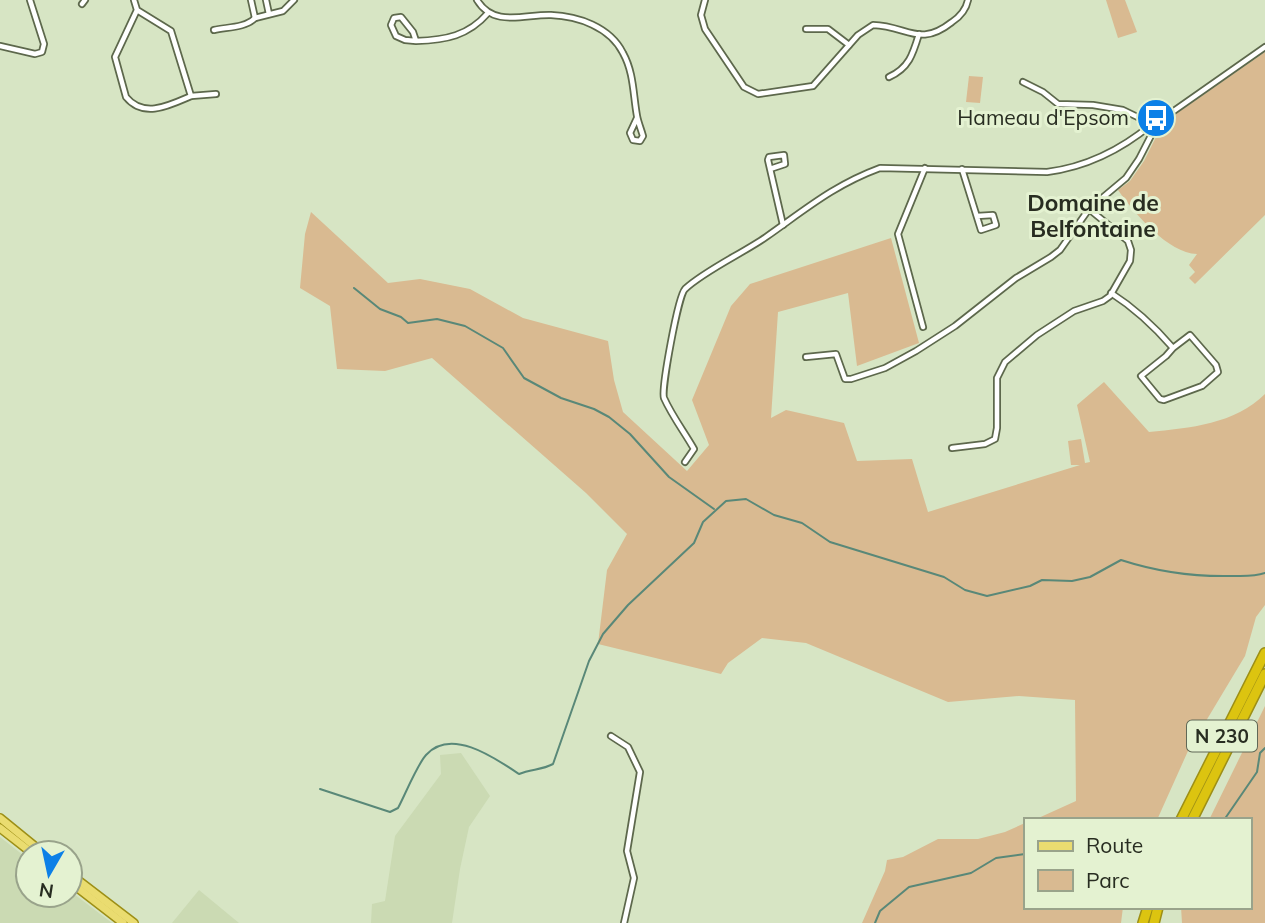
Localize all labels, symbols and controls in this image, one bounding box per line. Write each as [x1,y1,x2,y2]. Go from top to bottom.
bus stop icon: Hameau d'Epsom [1135,97,1177,139]
place label: Hameau d'Epsom [957,104,1129,130]
district label: Domaine de Belfontaine [1027,188,1159,243]
road number: N 230 [1187,720,1257,751]
legend [1024,818,1251,909]
text: Route [1086,832,1143,858]
north arrow [14,839,84,909]
text: Parc [1086,867,1130,893]
text: N [37,878,55,904]

